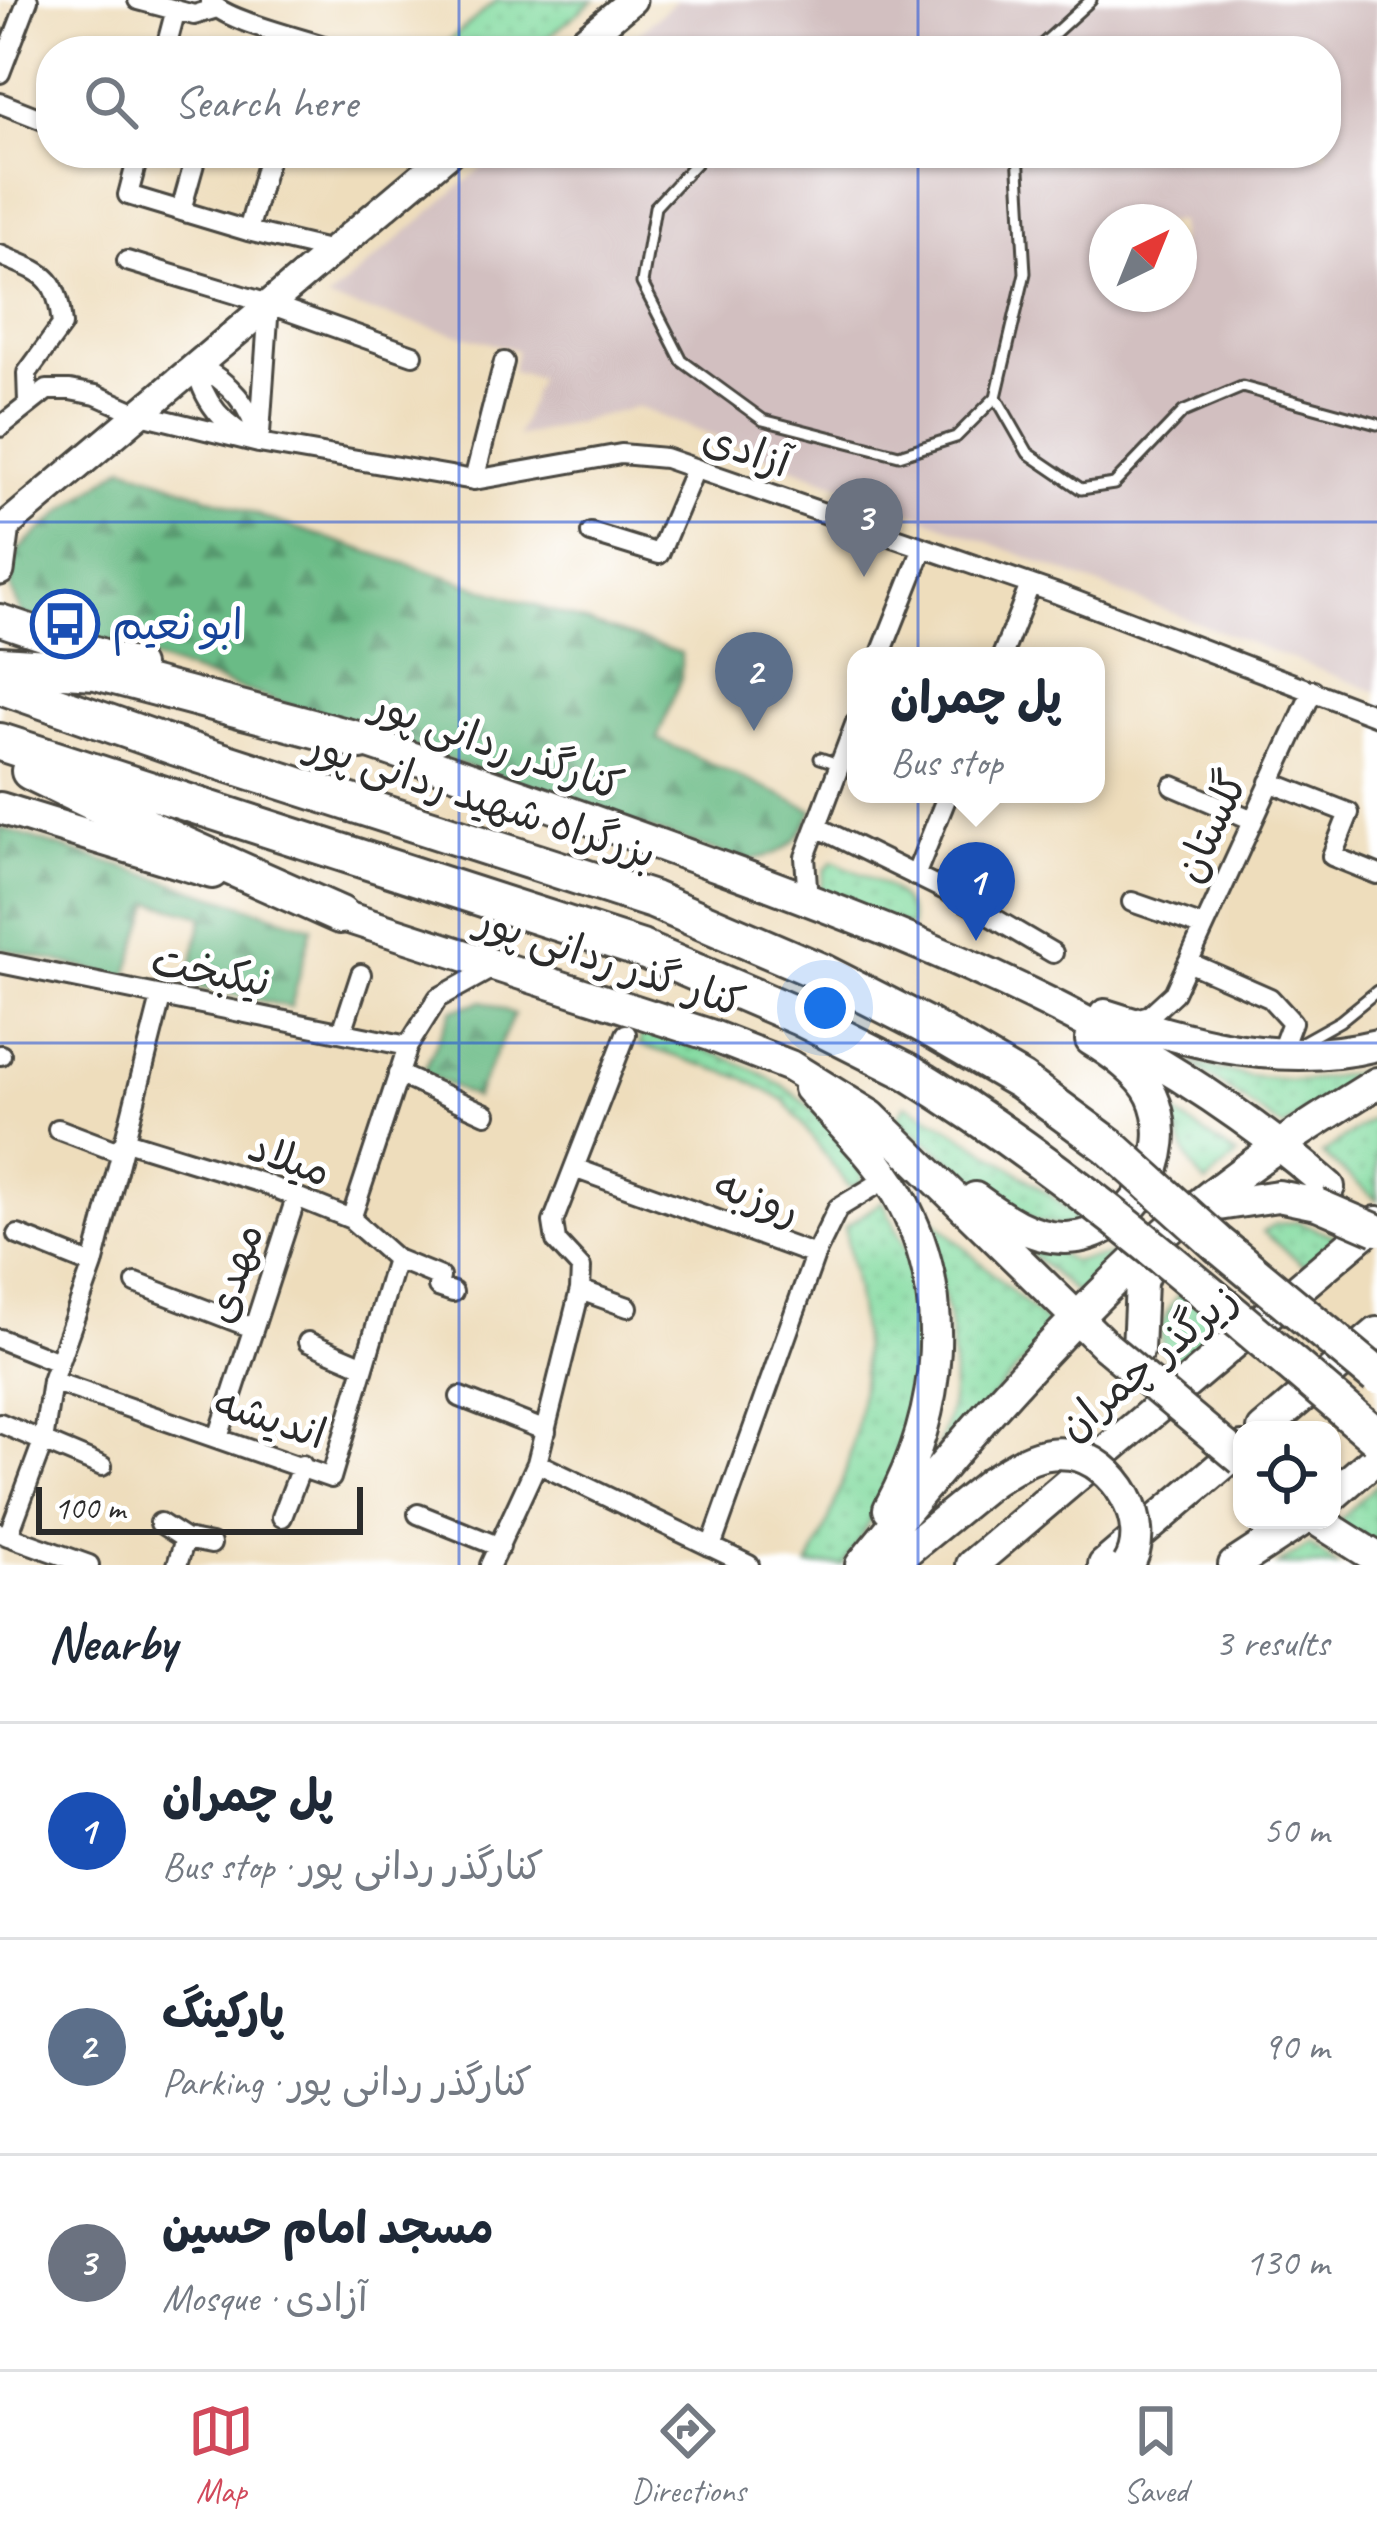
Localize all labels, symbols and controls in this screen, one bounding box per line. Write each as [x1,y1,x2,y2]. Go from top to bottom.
search box [36,36,1341,168]
icon: search [78,69,144,135]
text: Search here [174,74,357,131]
north arrow [1089,204,1197,312]
street label: آزادی [696,411,799,490]
pin: 3 [825,478,903,577]
bus stop icon: ابو نعیم [30,589,100,659]
place label: ابو نعیم [112,599,243,656]
pin: 2 [715,632,793,731]
popup [847,647,1105,803]
text: پل چمران [890,670,1062,727]
street label: کنارگذر ردانی پور [362,677,630,813]
street label: بزرگراه شهید ردانی پور [298,717,663,881]
text: Bus stop [890,738,1002,787]
street label: گلستان [1163,762,1260,891]
pin: 1 [937,842,1015,941]
street label: کنار گذر ردانی پور [467,892,751,1030]
street label: نیکبخت [147,934,275,1009]
your location [795,978,855,1038]
street label: میلاد [241,1120,338,1199]
street label: روزبه [706,1157,807,1237]
street label: مهدی [193,1217,275,1330]
street label: زیرگذر چمران [1048,1272,1248,1452]
street label: اندیشه [206,1375,333,1461]
map controls [1233,1421,1341,1529]
button: locate [1233,1421,1341,1529]
scale bar [36,1481,363,1534]
text: 100 m [54,1487,125,1529]
text: Nearby [48,1611,176,1675]
text: 3 results [1215,1619,1329,1668]
text: پل چمران [162,1768,333,1825]
text: 1 [78,1806,96,1855]
text: 50 m [1263,1806,1329,1855]
text: Bus stop · کنارگذر ردانی پور [162,1842,544,1891]
text: پارکینگ [162,1984,285,2041]
text: 2 [78,2022,96,2071]
text: 90 m [1263,2022,1329,2071]
text: Parking · کنارگذر ردانی پور [162,2058,532,2107]
text: مسجد امام حسین [162,2200,494,2257]
text: 3 [78,2238,96,2287]
text: 130 m [1245,2238,1329,2287]
text: Mosque · آزادی [162,2274,368,2323]
tab: Map [188,2398,254,2512]
tab: Directions [631,2398,746,2512]
tab: Saved [1123,2398,1189,2512]

